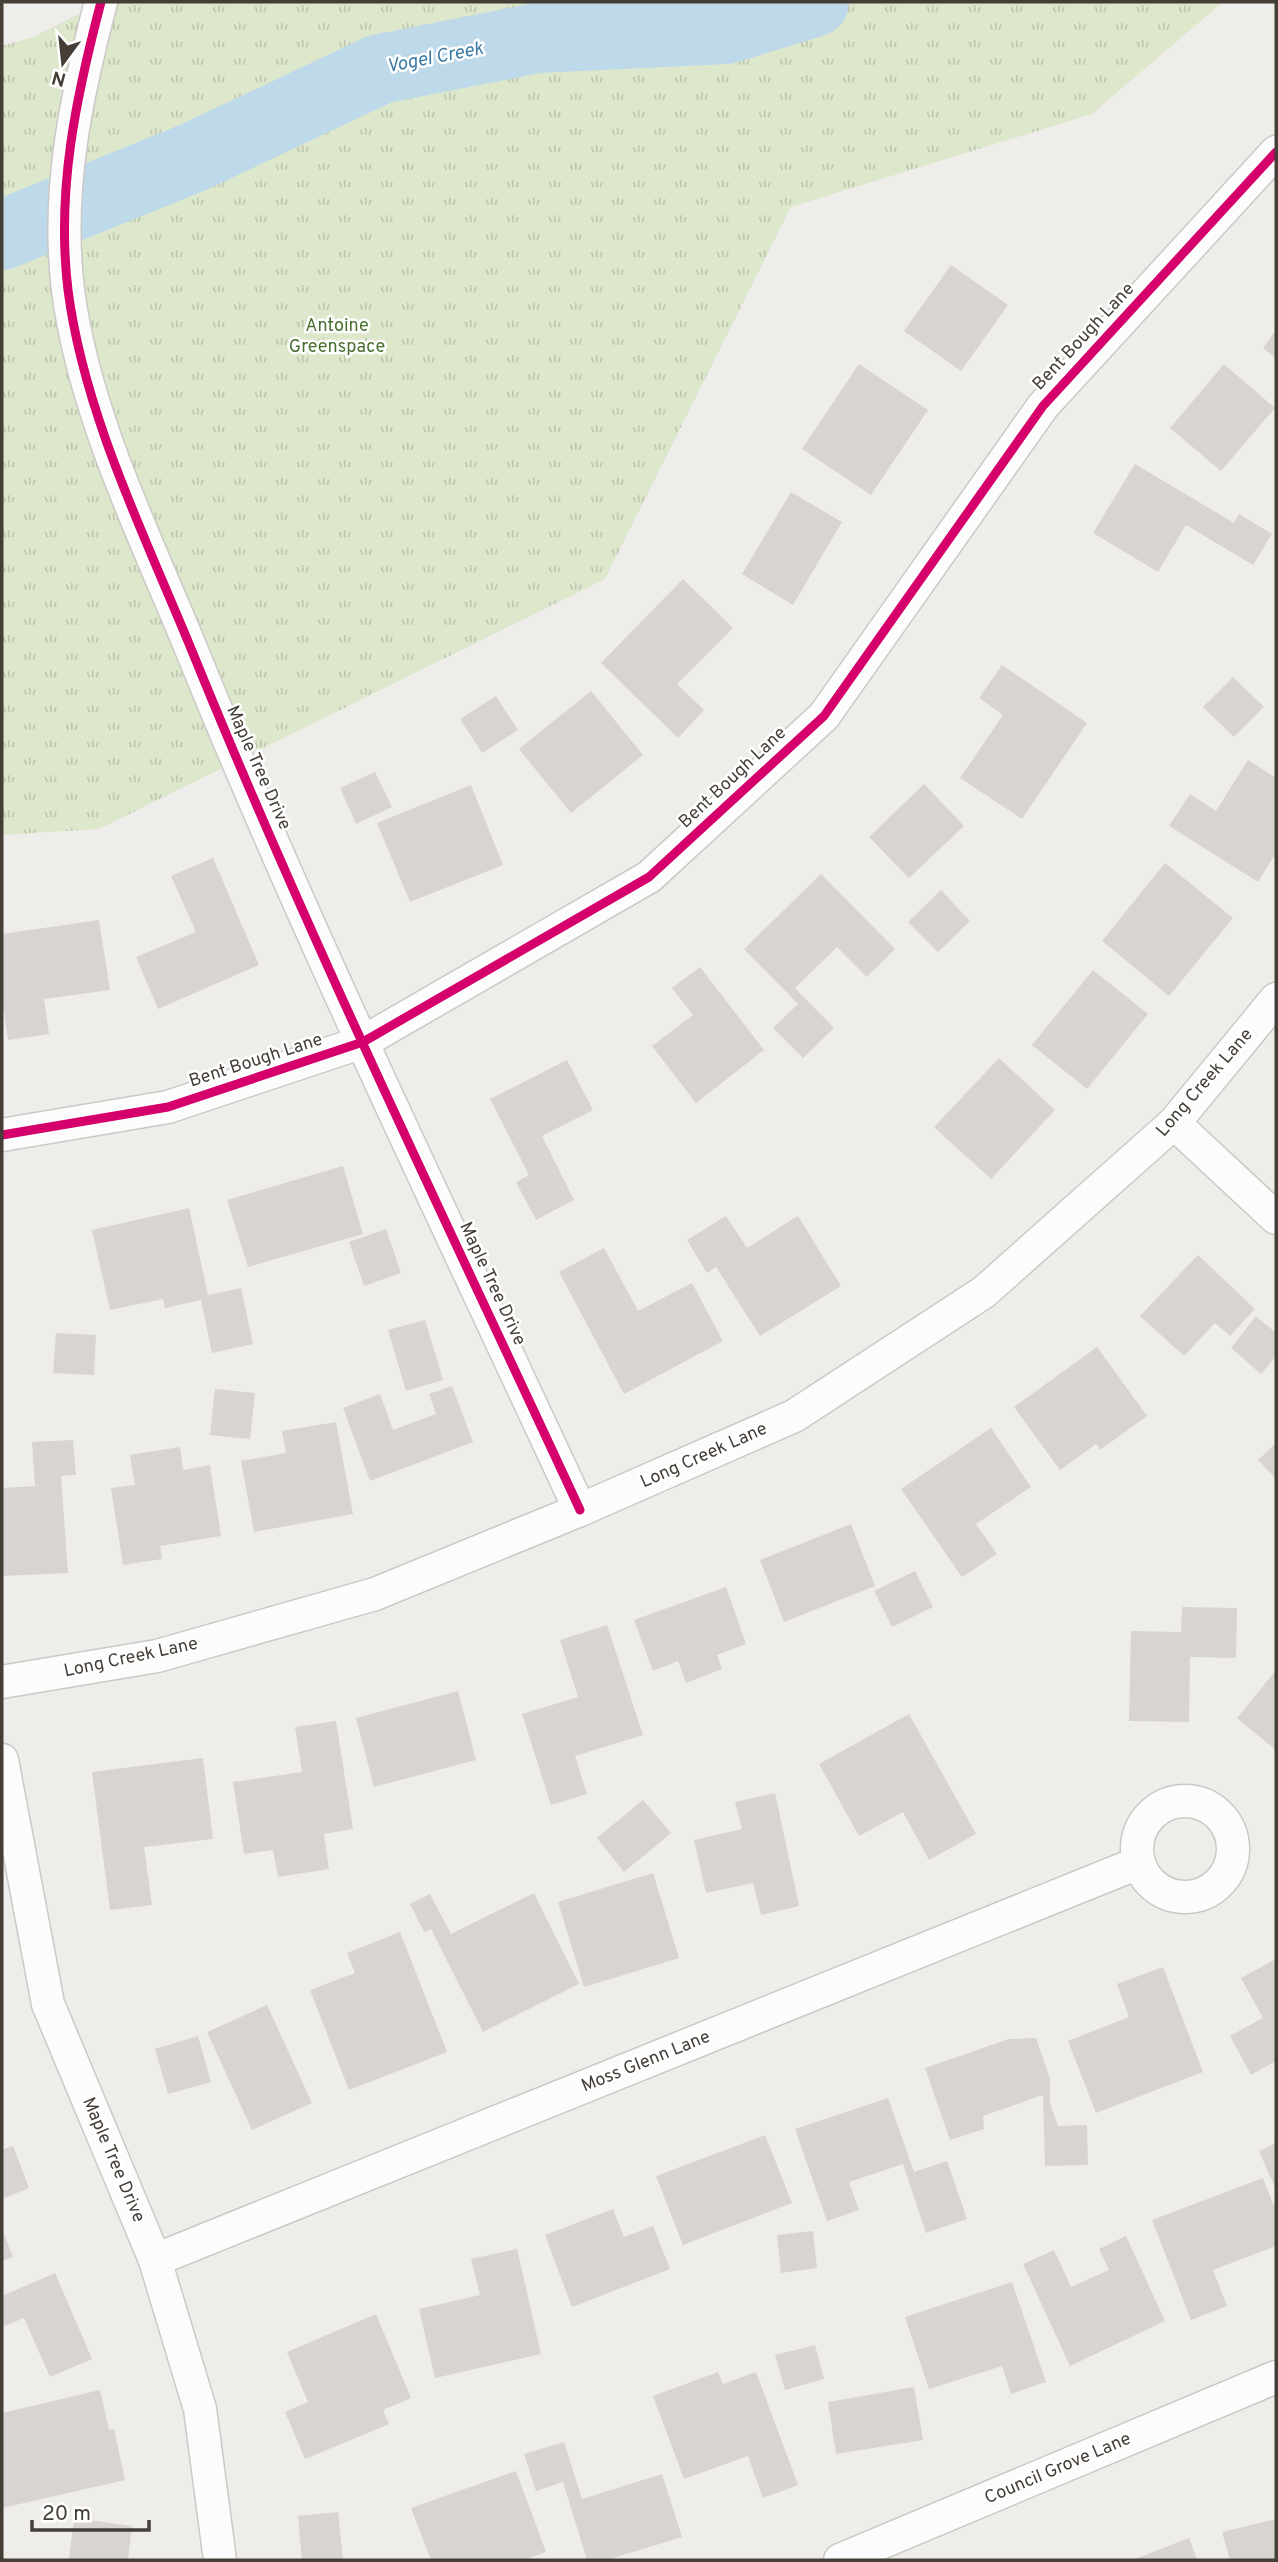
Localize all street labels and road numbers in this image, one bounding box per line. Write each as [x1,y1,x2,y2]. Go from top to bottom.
street label: Bent Bough Lane [1028,278,1140,396]
street label: Maple Tree Drive [220,702,296,834]
street label: Bent Bough Lane [674,722,792,834]
street label: Long Creek Lane [1152,1024,1258,1142]
street label: Bent Bough Lane [186,1029,326,1093]
street label: Maple Tree Drive [453,1219,531,1349]
street label: Long Creek Lane [637,1418,771,1494]
street label: Long Creek Lane [62,1633,200,1683]
street label: Moss Glenn Lane [578,2026,714,2098]
street label: Maple Tree Drive [76,2094,150,2226]
street label: Council Grove Lane [981,2428,1135,2510]

